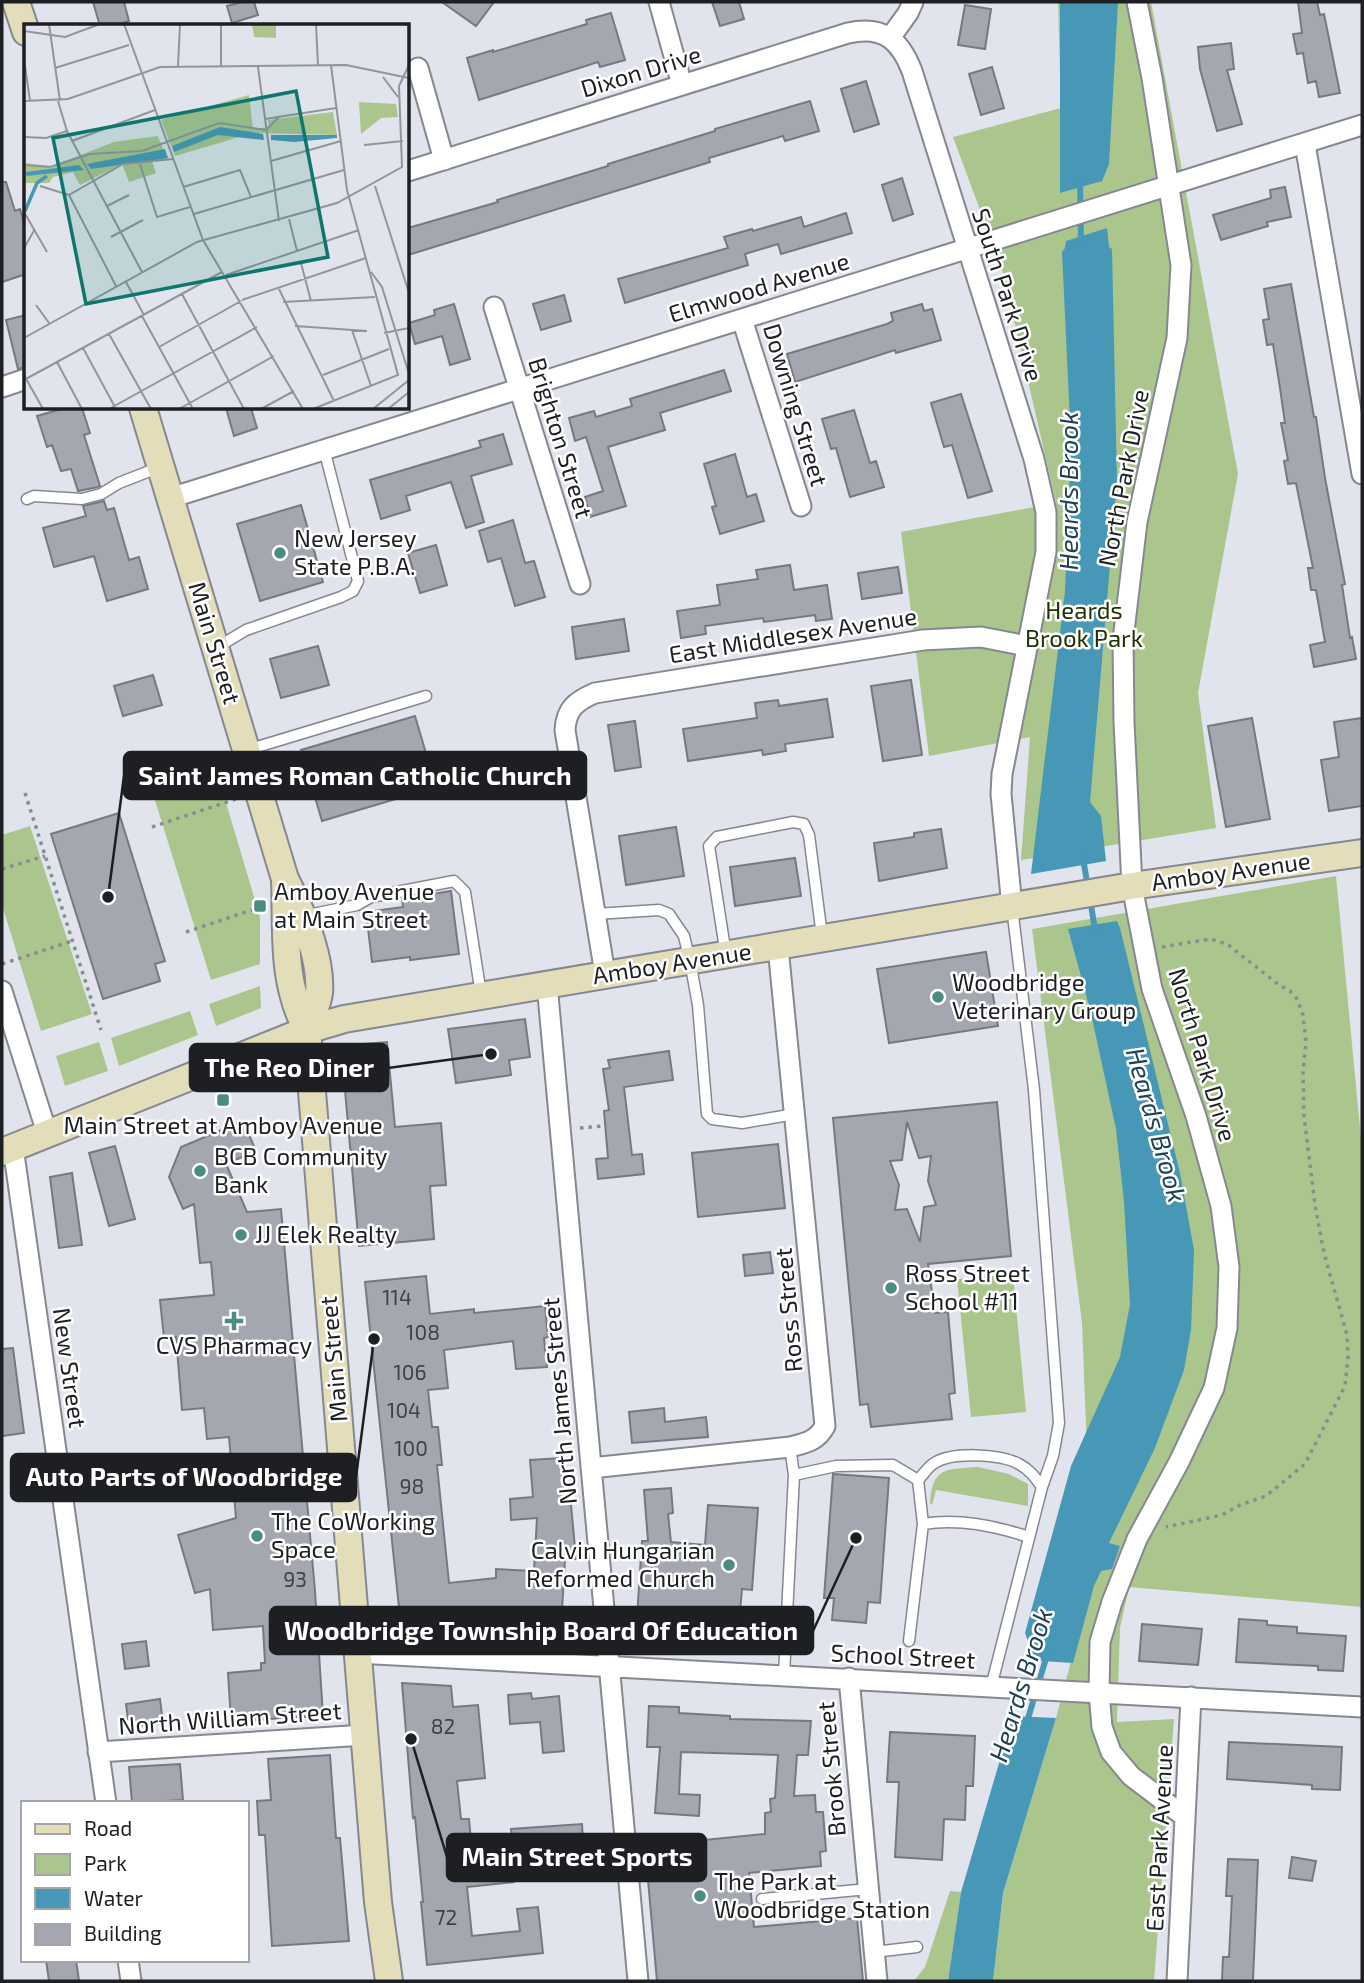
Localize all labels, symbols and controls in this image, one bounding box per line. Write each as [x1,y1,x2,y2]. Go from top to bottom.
inset map [24,24,410,410]
street label: Dixon Drive [577,39,704,103]
street label: South Park Drive [967,204,1050,385]
street label: Elmwood Avenue [665,245,852,328]
street label: Downing Street [758,320,835,489]
street label: Brighton Street [523,354,600,521]
street label: North Park Drive [1091,387,1154,569]
water label: Heards Brook [1052,411,1083,571]
place label: New Jersey State P.B.A. [294,523,417,580]
marker: New Jersey State P.B.A. [272,545,288,561]
street label: Main Street [183,578,248,707]
park label: Heards Brook Park [1025,595,1143,652]
street label: East Middlesex Avenue [667,601,919,668]
callout: Saint James Roman Catholic Church [124,752,586,799]
text: Saint James Roman Catholic Church [138,759,572,790]
street label: Amboy Avenue [1149,845,1312,896]
place label: Amboy Avenue at Main Street [274,876,435,933]
marker: Amboy Avenue at Main Street [252,898,268,914]
street label: Amboy Avenue [590,936,753,989]
street label: North Park Drive [1163,964,1244,1145]
place label: Woodbridge Veterinary Group [952,967,1136,1024]
marker: Woodbridge Veterinary Group [930,989,946,1005]
callout: The Reo Diner [190,1044,388,1091]
water label: Heards Brook [1121,1044,1194,1205]
text: The Reo Diner [204,1051,374,1082]
marker: Main Street at Amboy Avenue [215,1092,231,1108]
place label: Main Street at Amboy Avenue [63,1110,383,1139]
place label: BCB Community Bank [214,1141,388,1198]
marker: BCB Community Bank [192,1163,208,1179]
place label: JJ Elek Realty [255,1219,397,1248]
marker: JJ Elek Realty [233,1227,249,1243]
street label: Ross Street [768,1247,807,1374]
place label: Ross Street School #11 [905,1258,1030,1315]
marker: Ross Street School #11 [883,1280,899,1296]
house number: 114 [382,1284,412,1309]
street label: Main Street [313,1295,352,1423]
street label: North James Street [535,1296,582,1506]
street label: New Street [48,1306,93,1430]
marker: CVS Pharmacy [226,1313,242,1329]
house number: 108 [406,1319,440,1344]
place label: CVS Pharmacy [156,1330,313,1359]
house number: 106 [393,1359,427,1384]
house number: 104 [387,1397,421,1422]
house number: 100 [394,1435,428,1460]
callout: Auto Parts of Woodbridge [11,1454,356,1501]
text: Auto Parts of Woodbridge [26,1460,342,1491]
house number: 98 [400,1473,424,1498]
place label: The CoWorking Space [271,1506,435,1563]
marker: The CoWorking Space [249,1528,265,1544]
place label: Calvin Hungarian Reformed Church [526,1535,715,1592]
marker: Calvin Hungarian Reformed Church [721,1557,737,1573]
house number: 93 [283,1566,307,1591]
water label: Heards Brook [981,1604,1058,1765]
callout: Woodbridge Township Board Of Education [270,1607,813,1654]
text: Woodbridge Township Board Of Education [284,1614,798,1645]
street label: School Street [830,1637,976,1674]
street label: North William Street [117,1695,342,1740]
street label: Brook Street [810,1700,851,1838]
house number: 82 [431,1713,455,1738]
street label: East Park Avenue [1139,1744,1178,1932]
legend [21,1801,248,1962]
text: Road [84,1815,132,1840]
callout: Main Street Sports [447,1834,706,1881]
text: Main Street Sports [461,1840,693,1871]
text: Park [84,1850,127,1875]
place label: The Park at Woodbridge Station [714,1866,930,1923]
text: Water [84,1885,143,1910]
marker: The Park at Woodbridge Station [692,1888,708,1904]
house number: 72 [435,1904,457,1929]
text: Building [84,1920,162,1945]

